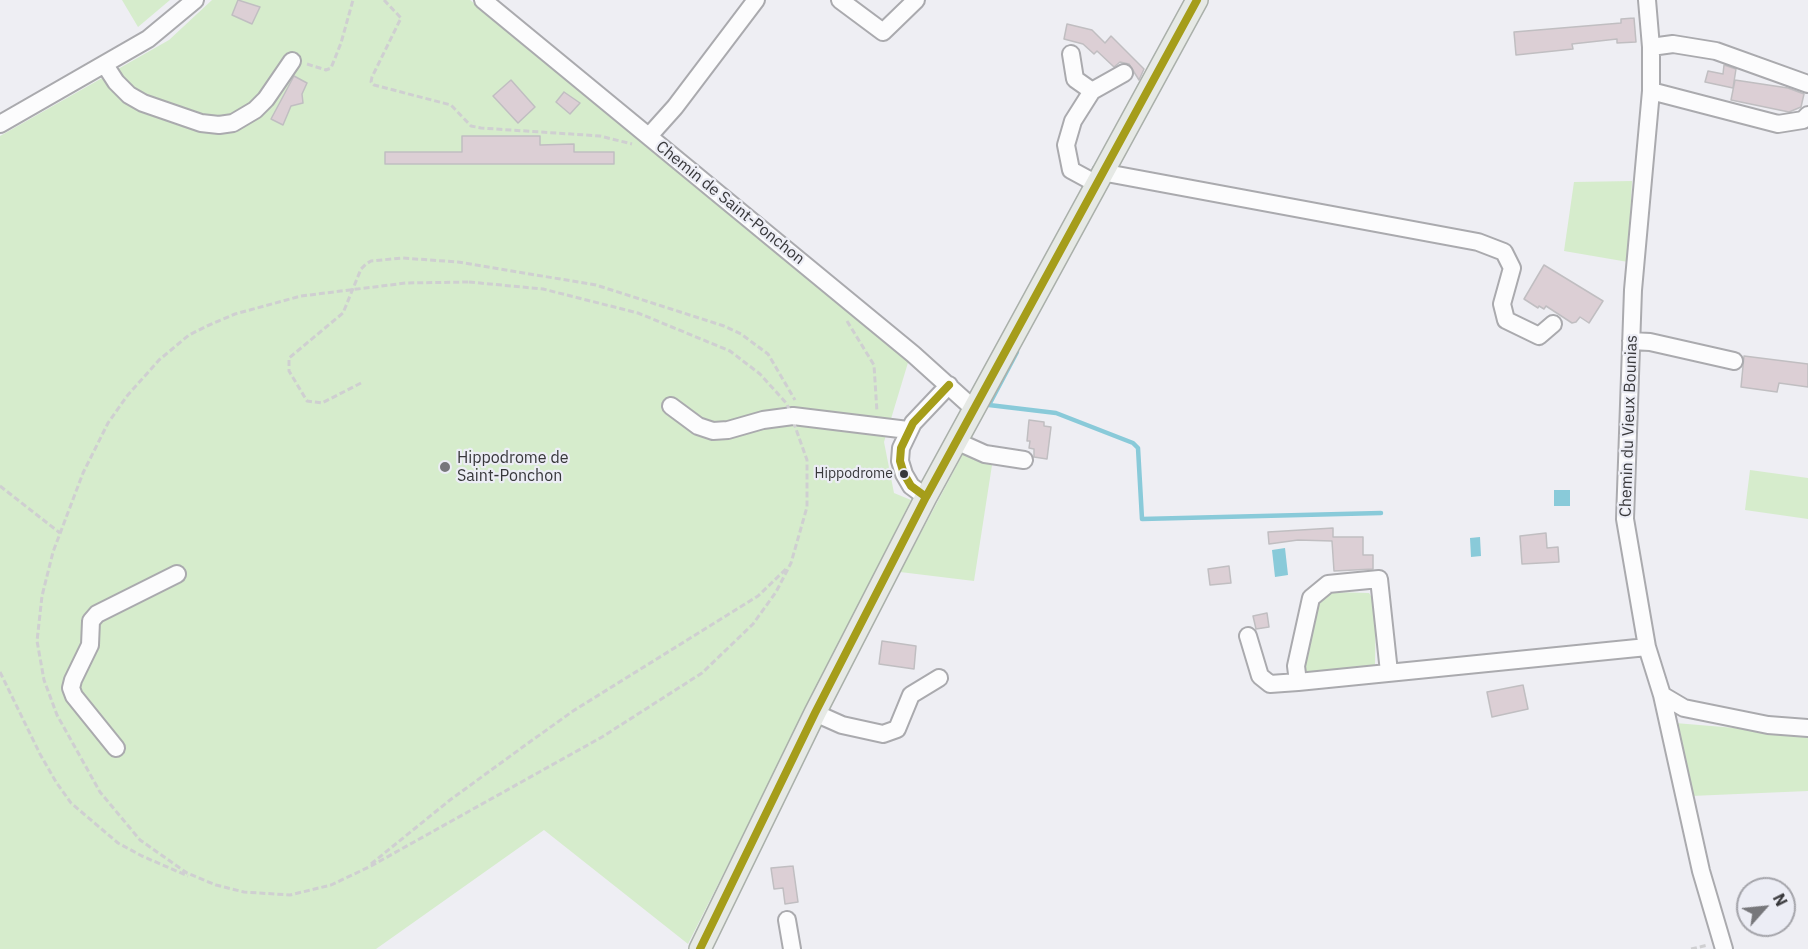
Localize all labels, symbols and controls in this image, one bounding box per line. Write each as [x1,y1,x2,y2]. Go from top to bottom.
street label: Chemin de Saint-Ponchon [652,137,808,269]
street label: Chemin du Vieux Bounias [1616,335,1642,517]
place label: Hippodrome de Saint-Ponchon [457,448,568,486]
marker: Hippodrome de Saint-Ponchon [438,460,452,474]
place label: Hippodrome [815,466,893,482]
marker: Hippodrome [898,468,910,480]
north arrow [1736,877,1796,937]
text: N [1769,890,1792,909]

